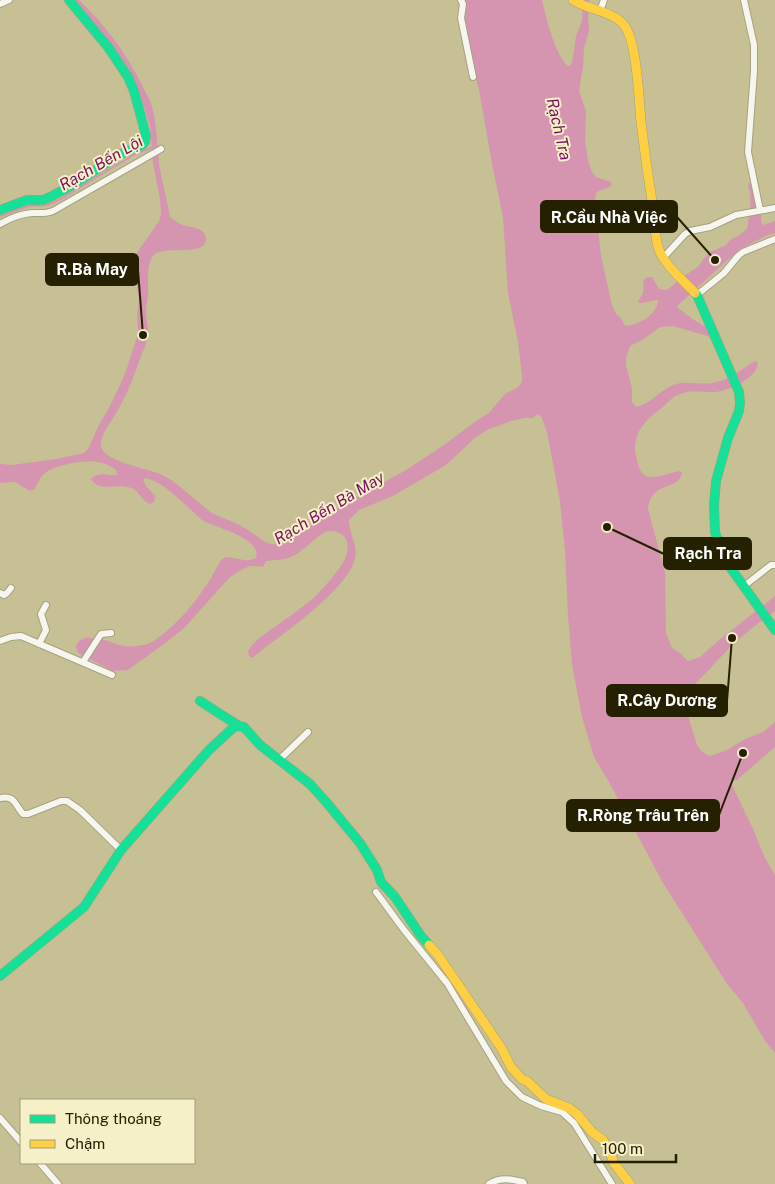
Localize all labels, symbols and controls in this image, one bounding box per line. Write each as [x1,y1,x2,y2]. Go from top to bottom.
water label: Rạch Tra [543,96,575,162]
water label: Rạch Bến Lội [56,131,146,195]
callout: R.Cầu Nhà Việc [541,201,677,232]
text: R.Cầu Nhà Việc [551,208,667,227]
callout: R.Bà May [46,254,138,285]
text: R.Bà May [56,260,128,279]
water label: Rạch Bến Bà May [270,467,388,548]
callout: Rạch Tra [664,538,751,569]
text: Rạch Tra [675,544,741,563]
callout: R.Cây Dương [607,685,727,716]
text: R.Cây Dương [617,691,717,710]
callout: R.Ròng Trâu Trên [567,800,719,831]
text: R.Ròng Trâu Trên [577,806,709,825]
legend [20,1099,195,1164]
text: Thông thoáng [65,1110,162,1127]
scale bar [595,1132,676,1164]
text: Chậm [65,1135,105,1152]
text: 100 m [602,1140,643,1157]

